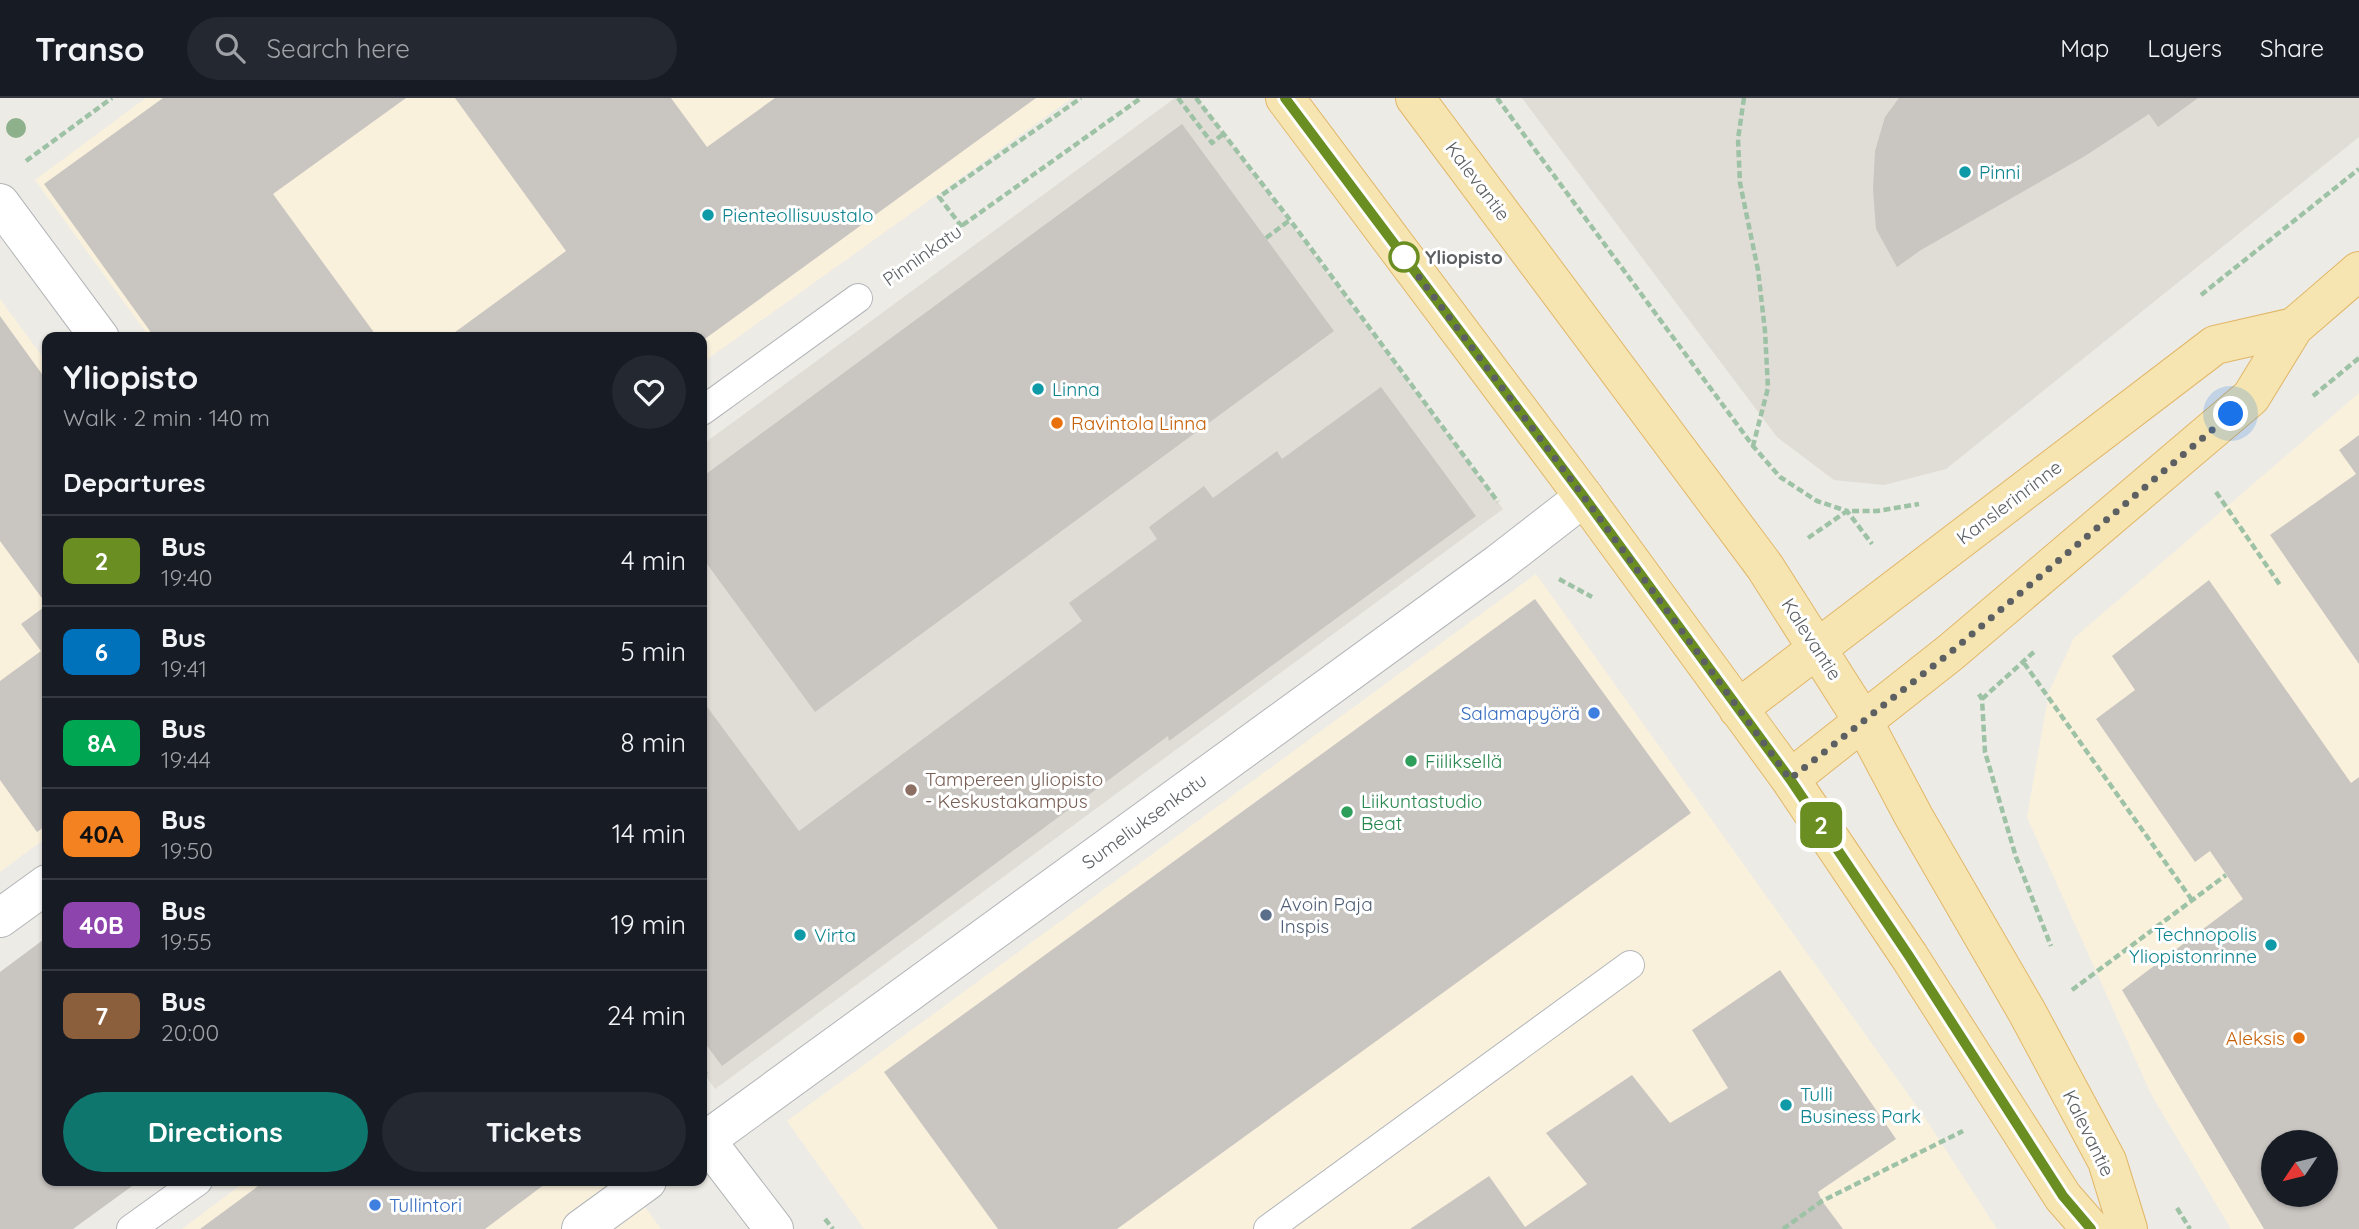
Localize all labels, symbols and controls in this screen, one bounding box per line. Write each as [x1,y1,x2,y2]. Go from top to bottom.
search box [187,17,677,80]
text: Transo [35,28,145,69]
icon: search [211,29,249,67]
text: Search here [267,32,410,65]
text: Map [2060,33,2109,63]
text: Layers [2147,33,2222,63]
text: Share [2260,33,2324,63]
street label: Kalevantie [1440,137,1516,225]
place label: Pinni [1979,160,2020,184]
marker: Pinni [1957,164,1973,180]
place label: Pienteollisuustalo [722,203,874,227]
marker: Pienteollisuustalo [700,207,716,223]
street label: Pinninkatu [878,219,966,291]
marker: Yliopisto [1389,242,1419,272]
place label: Yliopisto [1425,245,1503,269]
button: heart [612,355,686,429]
text: Yliopisto [63,356,198,397]
place label: Linna [1052,377,1100,401]
marker: Linna [1030,381,1046,397]
your location [2213,396,2248,431]
text: Walk · 2 min · 140 m [63,403,270,432]
place label: Ravintola Linna [1071,411,1207,435]
marker: Ravintola Linna [1049,415,1065,431]
street label: Kanslerinrinne [1952,455,2066,549]
text: Departures [63,466,206,499]
text: Bus [161,530,206,563]
text: 4 min [621,544,686,577]
text: 2 [95,546,108,576]
text: 19:40 [161,563,212,592]
street label: Kalevantie [1777,593,1847,685]
text: Bus [161,621,206,654]
text: 5 min [620,635,686,668]
text: 6 [95,637,108,667]
text: 19:41 [161,654,207,683]
place label: Salamapyörä [1461,701,1580,725]
marker: Salamapyörä [1586,705,1602,721]
text: Bus [161,712,206,745]
text: 8 min [621,726,686,759]
text: 8A [87,728,116,758]
text: 19:44 [161,745,211,774]
place label: Fiiliksellä [1425,749,1502,773]
marker: Fiiliksellä [1403,753,1419,769]
place label: Tampereen yliopisto - Keskustakampus [925,767,1103,813]
street label: Sumeliuksenkatu [1077,768,1211,874]
marker: Tampereen yliopisto - Keskustakampus [903,782,919,798]
place label: Liikuntastudio Beat [1361,789,1482,835]
line badge: 2 [1798,802,1844,848]
text: Bus [161,803,206,836]
marker: Liikuntastudio Beat [1339,804,1355,820]
text: 2 [1814,810,1828,840]
text: 14 min [612,817,686,850]
text: 40A [79,819,124,849]
text: 19:50 [161,836,213,865]
place label: Avoin Paja Inspis [1280,892,1373,938]
text: Bus [161,894,206,927]
marker: Avoin Paja Inspis [1258,907,1274,923]
text: 19 min [610,908,686,941]
text: 40B [79,910,124,940]
place label: Technopolis Yliopistonrinne [2129,922,2257,968]
place label: Virta [814,923,856,947]
text: 19:55 [161,927,212,956]
marker: Virta [792,927,808,943]
marker: Technopolis Yliopistonrinne [2263,937,2279,953]
text: Bus [161,985,206,1018]
text: 24 min [607,999,686,1032]
text: 7 [95,1001,108,1031]
text: 20:00 [161,1018,219,1047]
place label: Aleksis [2226,1026,2285,1050]
marker: Aleksis [2291,1030,2307,1046]
place label: Tulli Business Park [1800,1082,1921,1128]
street label: Kalevantie [2058,1086,2120,1180]
button: Directions [63,1092,368,1172]
button: Tickets [382,1092,686,1172]
marker: Tulli Business Park [1778,1097,1794,1113]
north arrow [2261,1130,2338,1208]
map controls [2261,1130,2338,1207]
place label: Tullintori [389,1193,462,1217]
marker: Tullintori [367,1197,383,1213]

